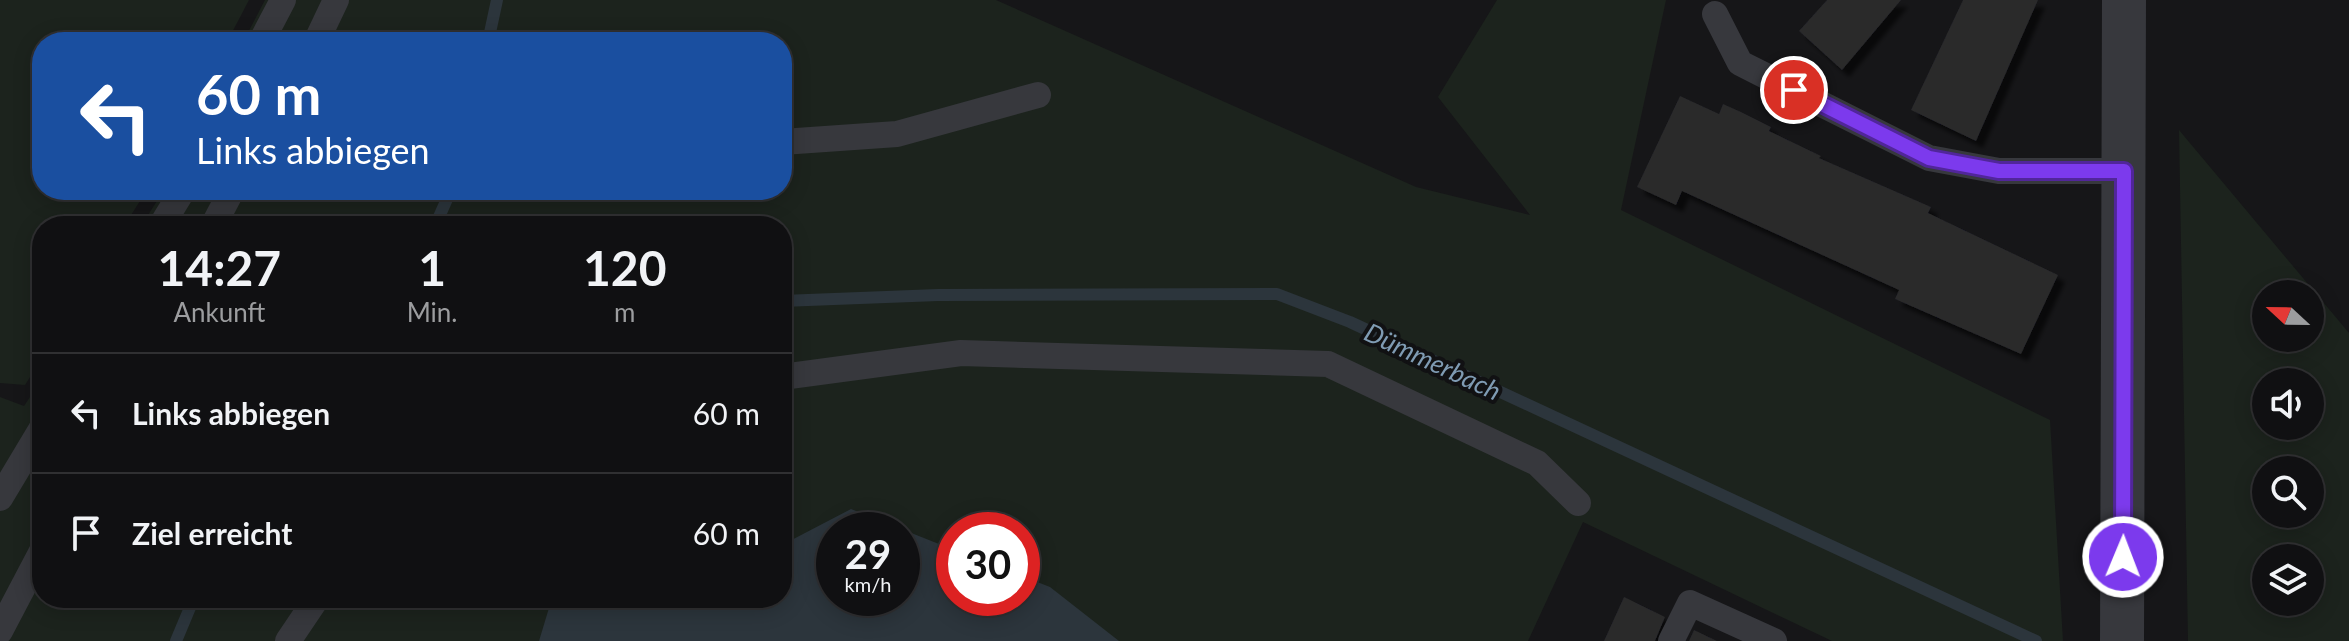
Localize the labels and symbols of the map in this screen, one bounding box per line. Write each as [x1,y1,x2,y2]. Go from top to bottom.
pin [1760,56,1828,124]
north arrow [2252,280,2324,352]
water label: Dümmerbach [1360,315,1506,407]
speed limit sign: 30 [936,512,1040,616]
position arrow [2081,515,2165,599]

